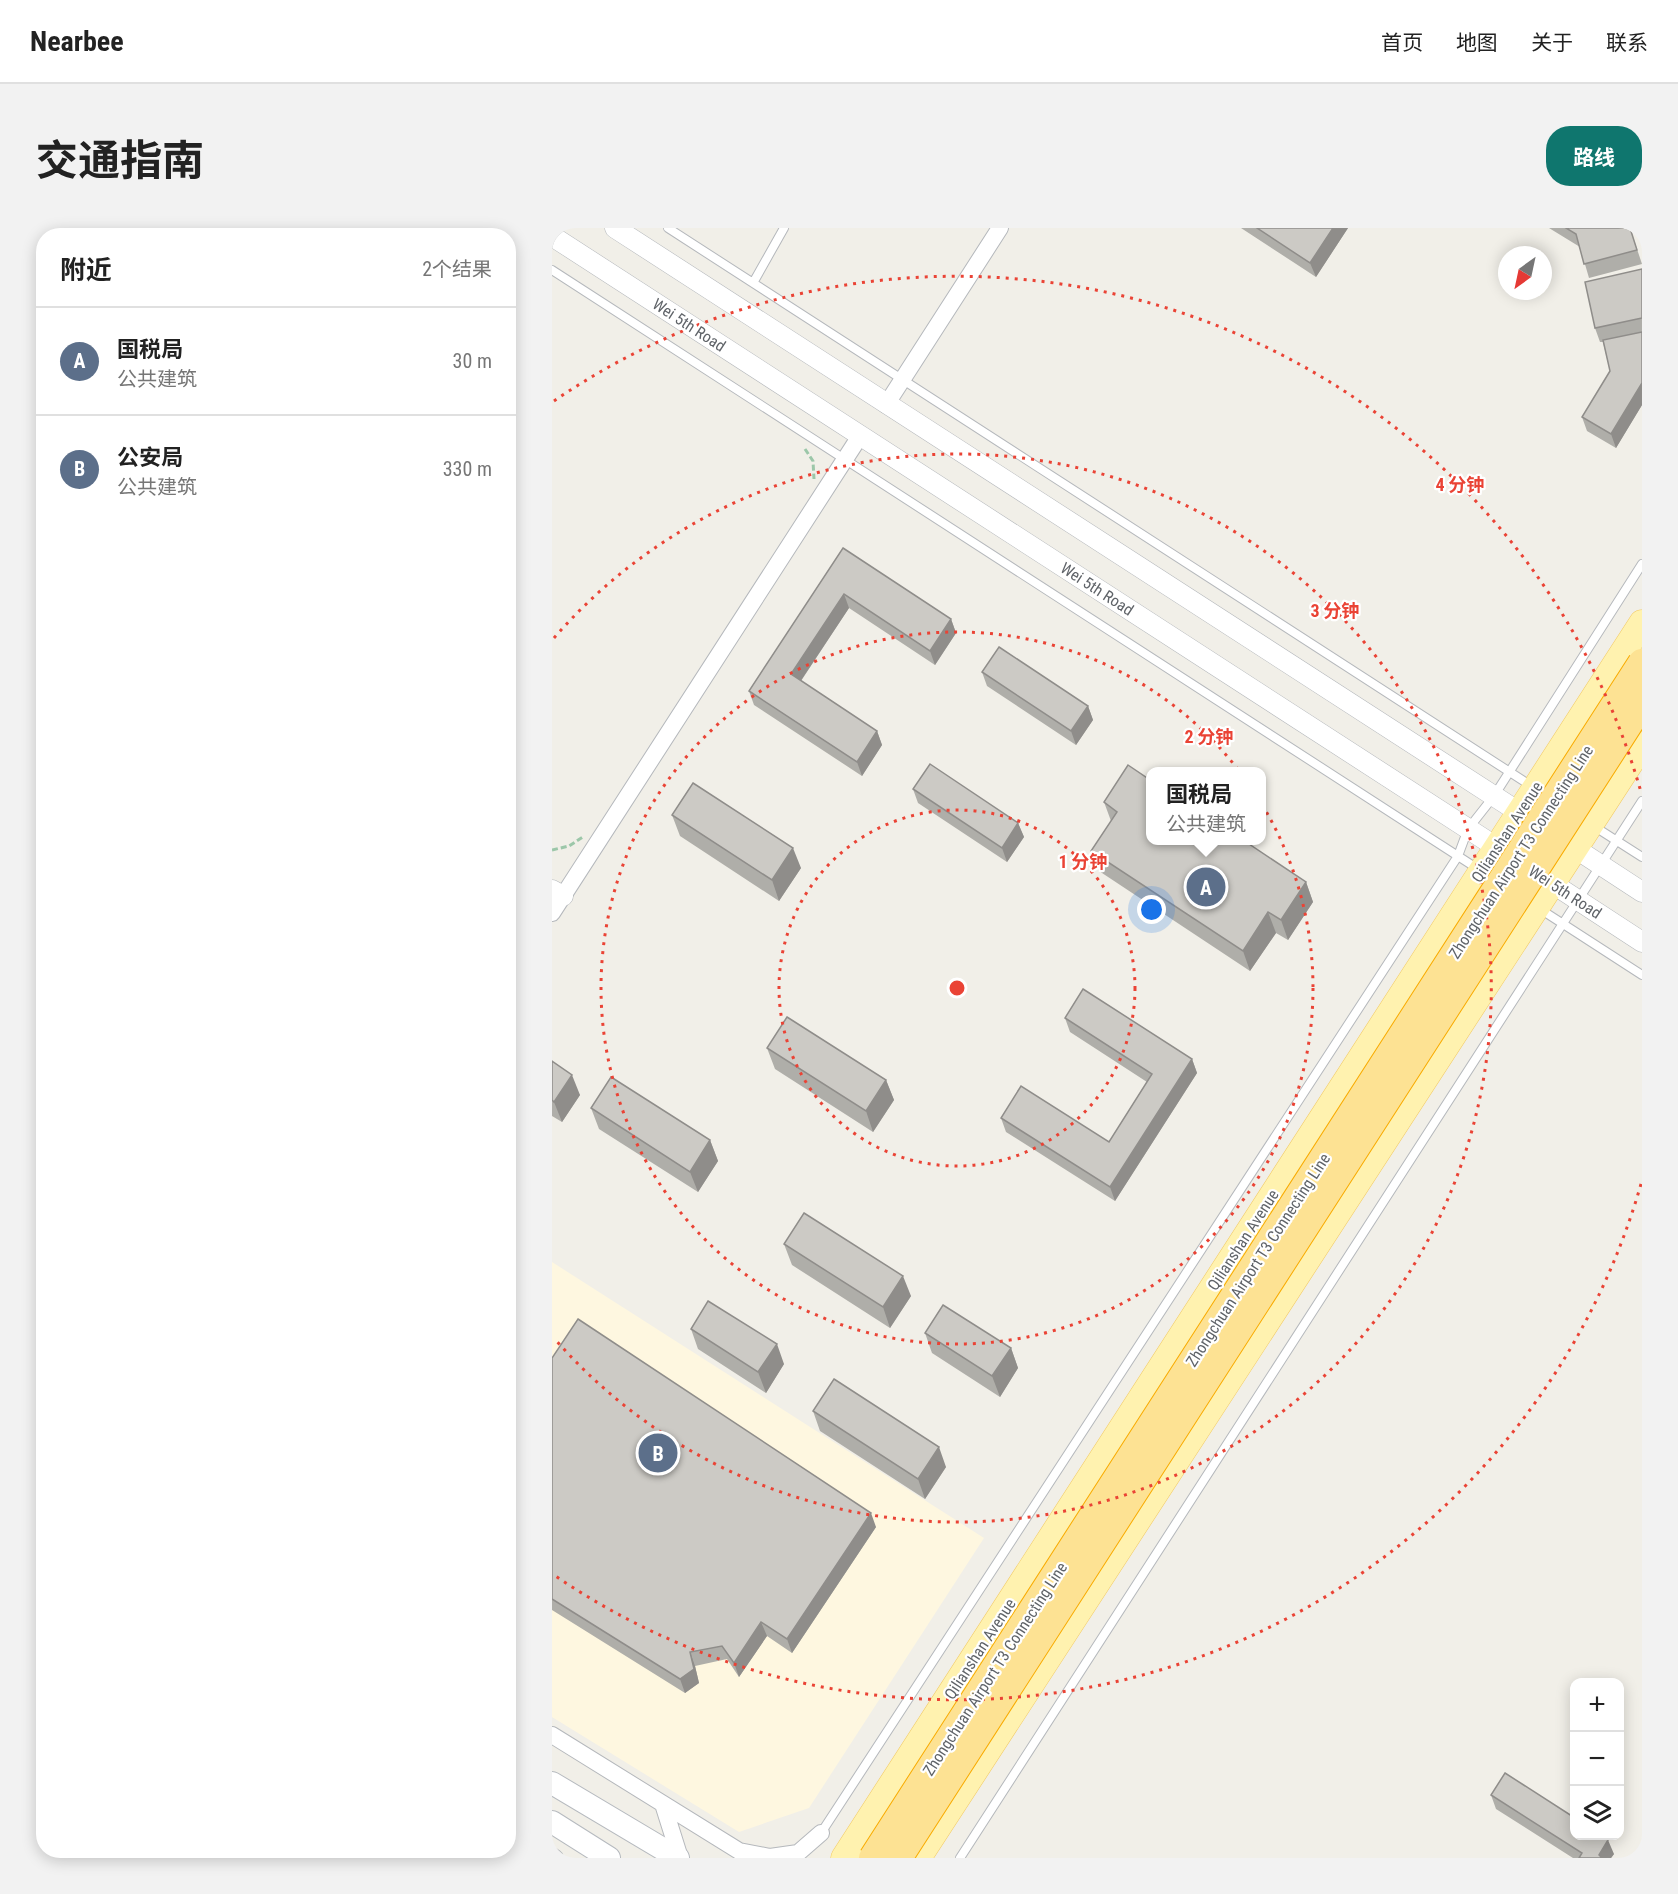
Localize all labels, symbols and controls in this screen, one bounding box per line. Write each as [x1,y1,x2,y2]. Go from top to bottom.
text: Nearbee [30,25,124,58]
text: 首页 [1381,31,1423,55]
text: 地图 [1456,31,1498,55]
text: 关于 [1531,31,1573,55]
text: 联系 [1606,31,1648,55]
button: 路线 [1546,126,1642,186]
text: 交通指南 [36,136,204,185]
north arrow [1498,246,1552,300]
text: 附近 [60,255,112,285]
text: 2个结果 [422,257,492,281]
street label: Wei 5th Road [649,294,729,356]
text: 国税局 [117,337,183,362]
text: A [74,349,85,373]
text: 30 m [453,349,492,373]
text: 公共建筑 [117,367,197,391]
text: 公安局 [117,445,183,470]
text: B [74,457,85,481]
text: 330 m [443,457,492,481]
text: 4 分钟 [1435,474,1485,495]
text: 公共建筑 [117,475,197,499]
street label: Wei 5th Road [1057,558,1137,620]
text: 3 分钟 [1310,600,1360,621]
text: 2 分钟 [1184,726,1234,747]
street label: Zhongchuan Airport T3 Connecting Line [1445,742,1597,962]
popup [1146,767,1266,845]
street label: Qilianshan Avenue [1467,778,1547,886]
text: 国税局 [1166,782,1232,807]
text: 公共建筑 [1166,812,1246,836]
text: 1 分钟 [1058,851,1108,872]
street label: Wei 5th Road [1525,861,1605,923]
pin: A [1186,864,1226,910]
your location [1137,895,1166,924]
centre of rings [947,978,967,998]
street label: Zhongchuan Airport T3 Connecting Line [1182,1150,1334,1370]
street label: Qilianshan Avenue [1203,1186,1283,1294]
pin: B [638,1430,678,1476]
street label: Zhongchuan Airport T3 Connecting Line [919,1559,1071,1779]
street label: Qilianshan Avenue [940,1595,1020,1703]
map controls [1570,1678,1624,1840]
button: + [1570,1678,1624,1732]
button: − [1570,1732,1624,1786]
button: layers [1570,1786,1624,1840]

